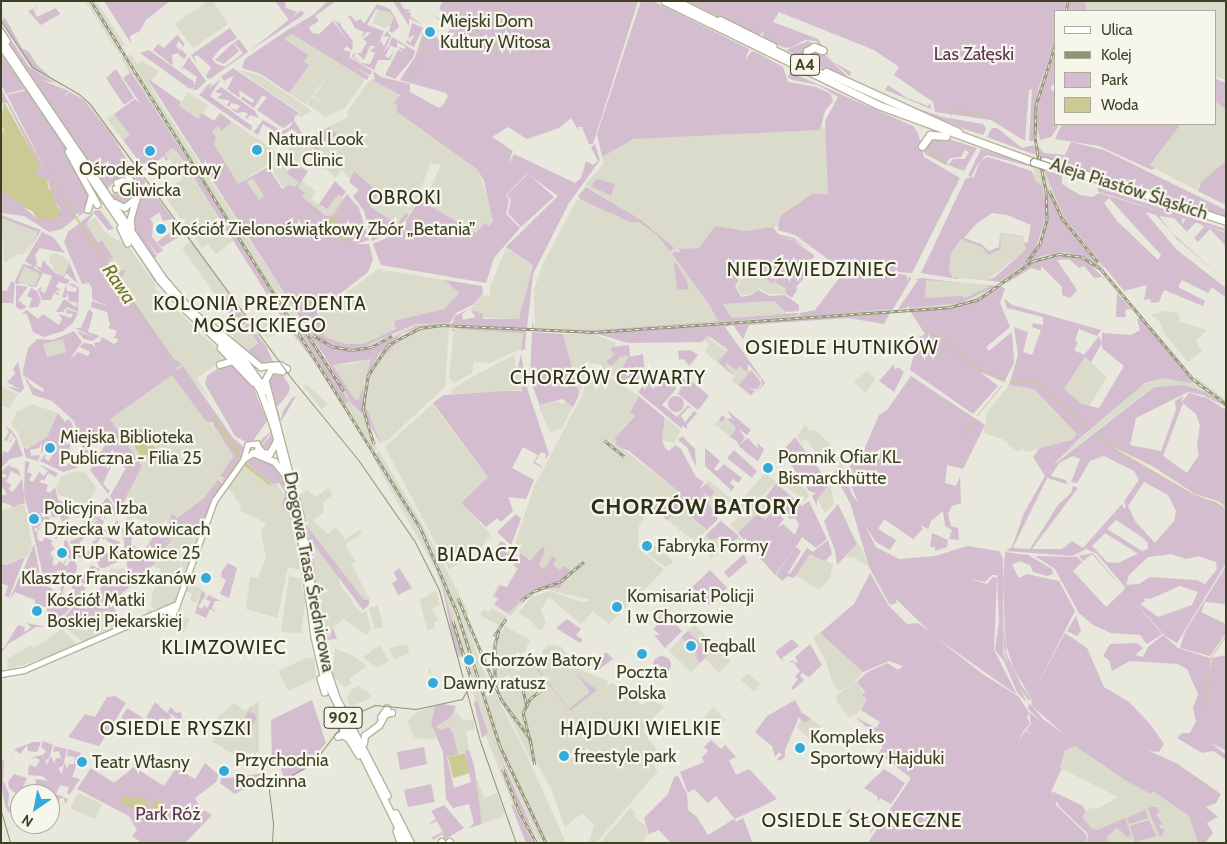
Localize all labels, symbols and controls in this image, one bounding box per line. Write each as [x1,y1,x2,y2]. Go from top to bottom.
legend [1054,10,1217,125]
place label: Miejski Dom Kultury Witosa [440,11,550,54]
text: Ulica [1101,21,1132,39]
marker: Miejski Dom Kultury Witosa [424,26,436,38]
park label: Las Załęski [934,43,1014,65]
text: Kolej [1101,46,1132,64]
road number: A4 [790,52,820,78]
text: Park [1101,71,1128,89]
text: Woda [1101,96,1138,114]
place label: Natural Look | NL Clinic [268,129,364,172]
marker: Natural Look | NL Clinic [250,143,264,157]
marker: Ośrodek Sportowy Gliwicka [144,145,156,157]
street label: Aleja Piastów Śląskich [1047,153,1211,225]
place label: Ośrodek Sportowy Gliwicka [79,159,221,202]
district label: OBROKI [367,187,443,209]
place label: Kościół Zielonoświątkowy Zbór „Betania” [171,218,476,240]
marker: Kościół Zielonoświątkowy Zbór „Betania” [155,223,167,235]
district label: NIEDŹWIEDZINIEC [725,259,899,281]
water label: Rawa [97,260,141,308]
district label: KOLONIA PREZYDENTA MOŚCICKIEGO [151,293,369,337]
district label: OSIEDLE HUTNIKÓW [743,337,941,359]
district label: CHORZÓW CZWARTY [508,367,708,389]
place label: Miejska Biblioteka Publiczna - Filia 25 [60,427,202,469]
marker: Miejska Biblioteka Publiczna - Filia 25 [44,442,56,454]
place label: Pomnik Ofiar KL Bismarckhütte [778,447,901,489]
marker: Pomnik Ofiar KL Bismarckhütte [762,462,774,474]
street label: Drogowa Trasa Średnicowa [279,470,339,674]
district label: CHORZÓW BATORY [589,494,803,520]
place label: Policyjna Izba Dziecka w Katowicach [44,498,210,540]
marker: Policyjna Izba Dziecka w Katowicach [28,513,40,525]
place label: Fabryka Formy [657,535,768,557]
marker: Fabryka Formy [641,540,653,552]
place label: FUP Katowice 25 [72,542,201,564]
district label: BIADACZ [436,544,520,566]
marker: FUP Katowice 25 [56,547,68,559]
place label: Klasztor Franciszkanów [21,567,196,589]
marker: Klasztor Franciszkanów [200,572,212,584]
place label: Komisariat Policji I w Chorzowie [627,586,754,628]
place label: Kościół Matki Boskiej Piekarskiej [47,590,182,632]
marker: Komisariat Policji I w Chorzowie [611,601,623,613]
marker: Kościół Matki Boskiej Piekarskiej [31,605,43,617]
district label: KLIMZOWIEC [160,635,288,659]
place label: Teqball [701,635,756,657]
marker: Teqball [685,640,697,652]
marker: Poczta Polska [636,648,648,660]
place label: Chorzów Batory [480,649,601,671]
marker: Chorzów Batory [462,653,476,667]
place label: Poczta Polska [616,662,668,704]
place label: Dawny ratusz [443,672,546,694]
marker: Dawny ratusz [427,677,439,689]
road number: 902 [323,704,363,731]
district label: OSIEDLE RYSZKI [98,718,254,740]
district label: HAJDUKI WIELKIE [558,718,724,740]
place label: Kompleks Sportowy Hajduki [810,727,944,770]
marker: Kompleks Sportowy Hajduki [794,742,806,754]
place label: freestyle park [574,745,676,767]
place label: Przychodnia Rodzinna [235,750,329,792]
marker: freestyle park [558,750,570,762]
place label: Teatr Własny [92,751,190,773]
marker: Teatr Własny [76,756,88,768]
marker: Przychodnia Rodzinna [217,764,231,778]
north arrow [10,784,60,834]
park label: Park Róż [135,803,201,825]
text: N [18,810,36,831]
district label: OSIEDLE SŁONECZNE [759,810,965,832]

